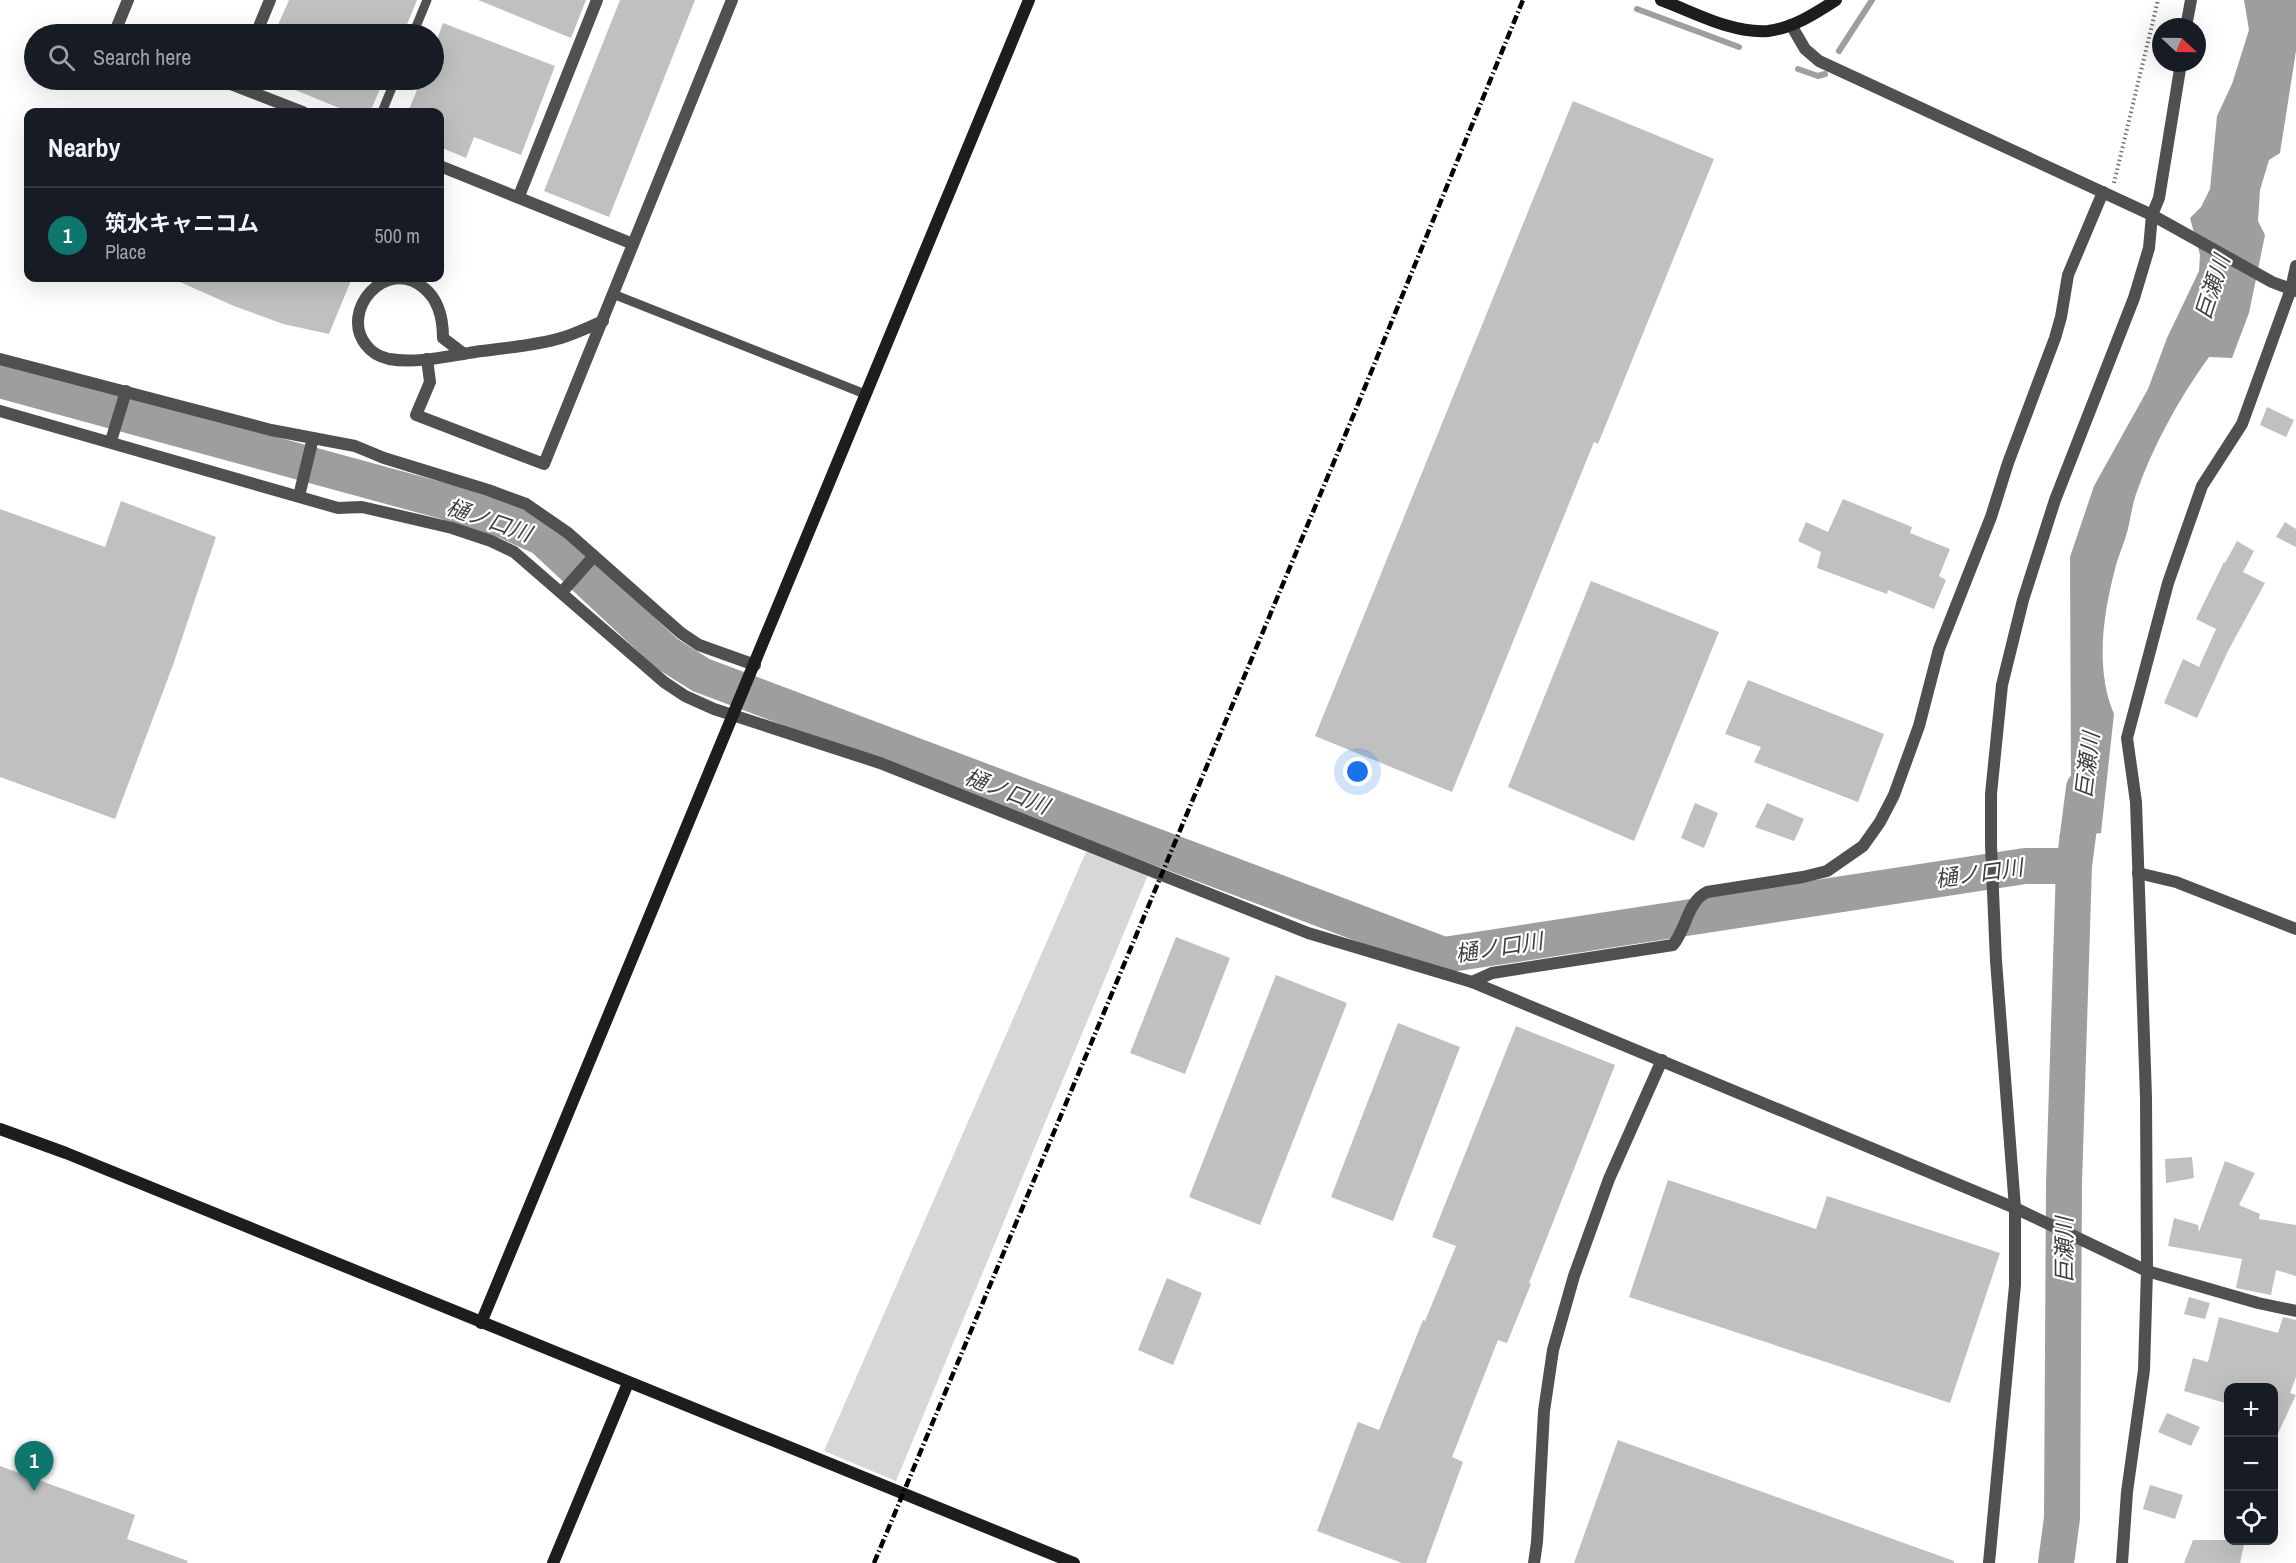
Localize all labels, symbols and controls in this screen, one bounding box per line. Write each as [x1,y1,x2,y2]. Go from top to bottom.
north arrow [2152,18,2206,72]
search box [24,24,444,90]
icon: search [45,41,78,74]
text: Search here [93,42,191,72]
text: Nearby [48,130,120,165]
text: 筑水キャニコム [105,208,259,238]
text: 1 [63,222,72,249]
text: 500 m [374,222,420,249]
text: Place [105,238,146,265]
water label: 巨瀬川 [2188,249,2237,323]
water label: 樋ノ口川 [443,491,537,549]
water label: 巨瀬川 [2068,728,2106,800]
your location [1343,757,1372,786]
water label: 樋ノ口川 [961,761,1055,821]
water label: 樋ノ口川 [1933,852,2027,894]
water label: 樋ノ口川 [1453,925,1547,969]
water label: 巨瀬川 [2049,1215,2079,1283]
map controls [2224,1383,2278,1545]
button: + [2224,1383,2278,1437]
button: − [2224,1437,2278,1491]
pin: 1 [15,1442,54,1491]
button: locate [2224,1491,2278,1545]

